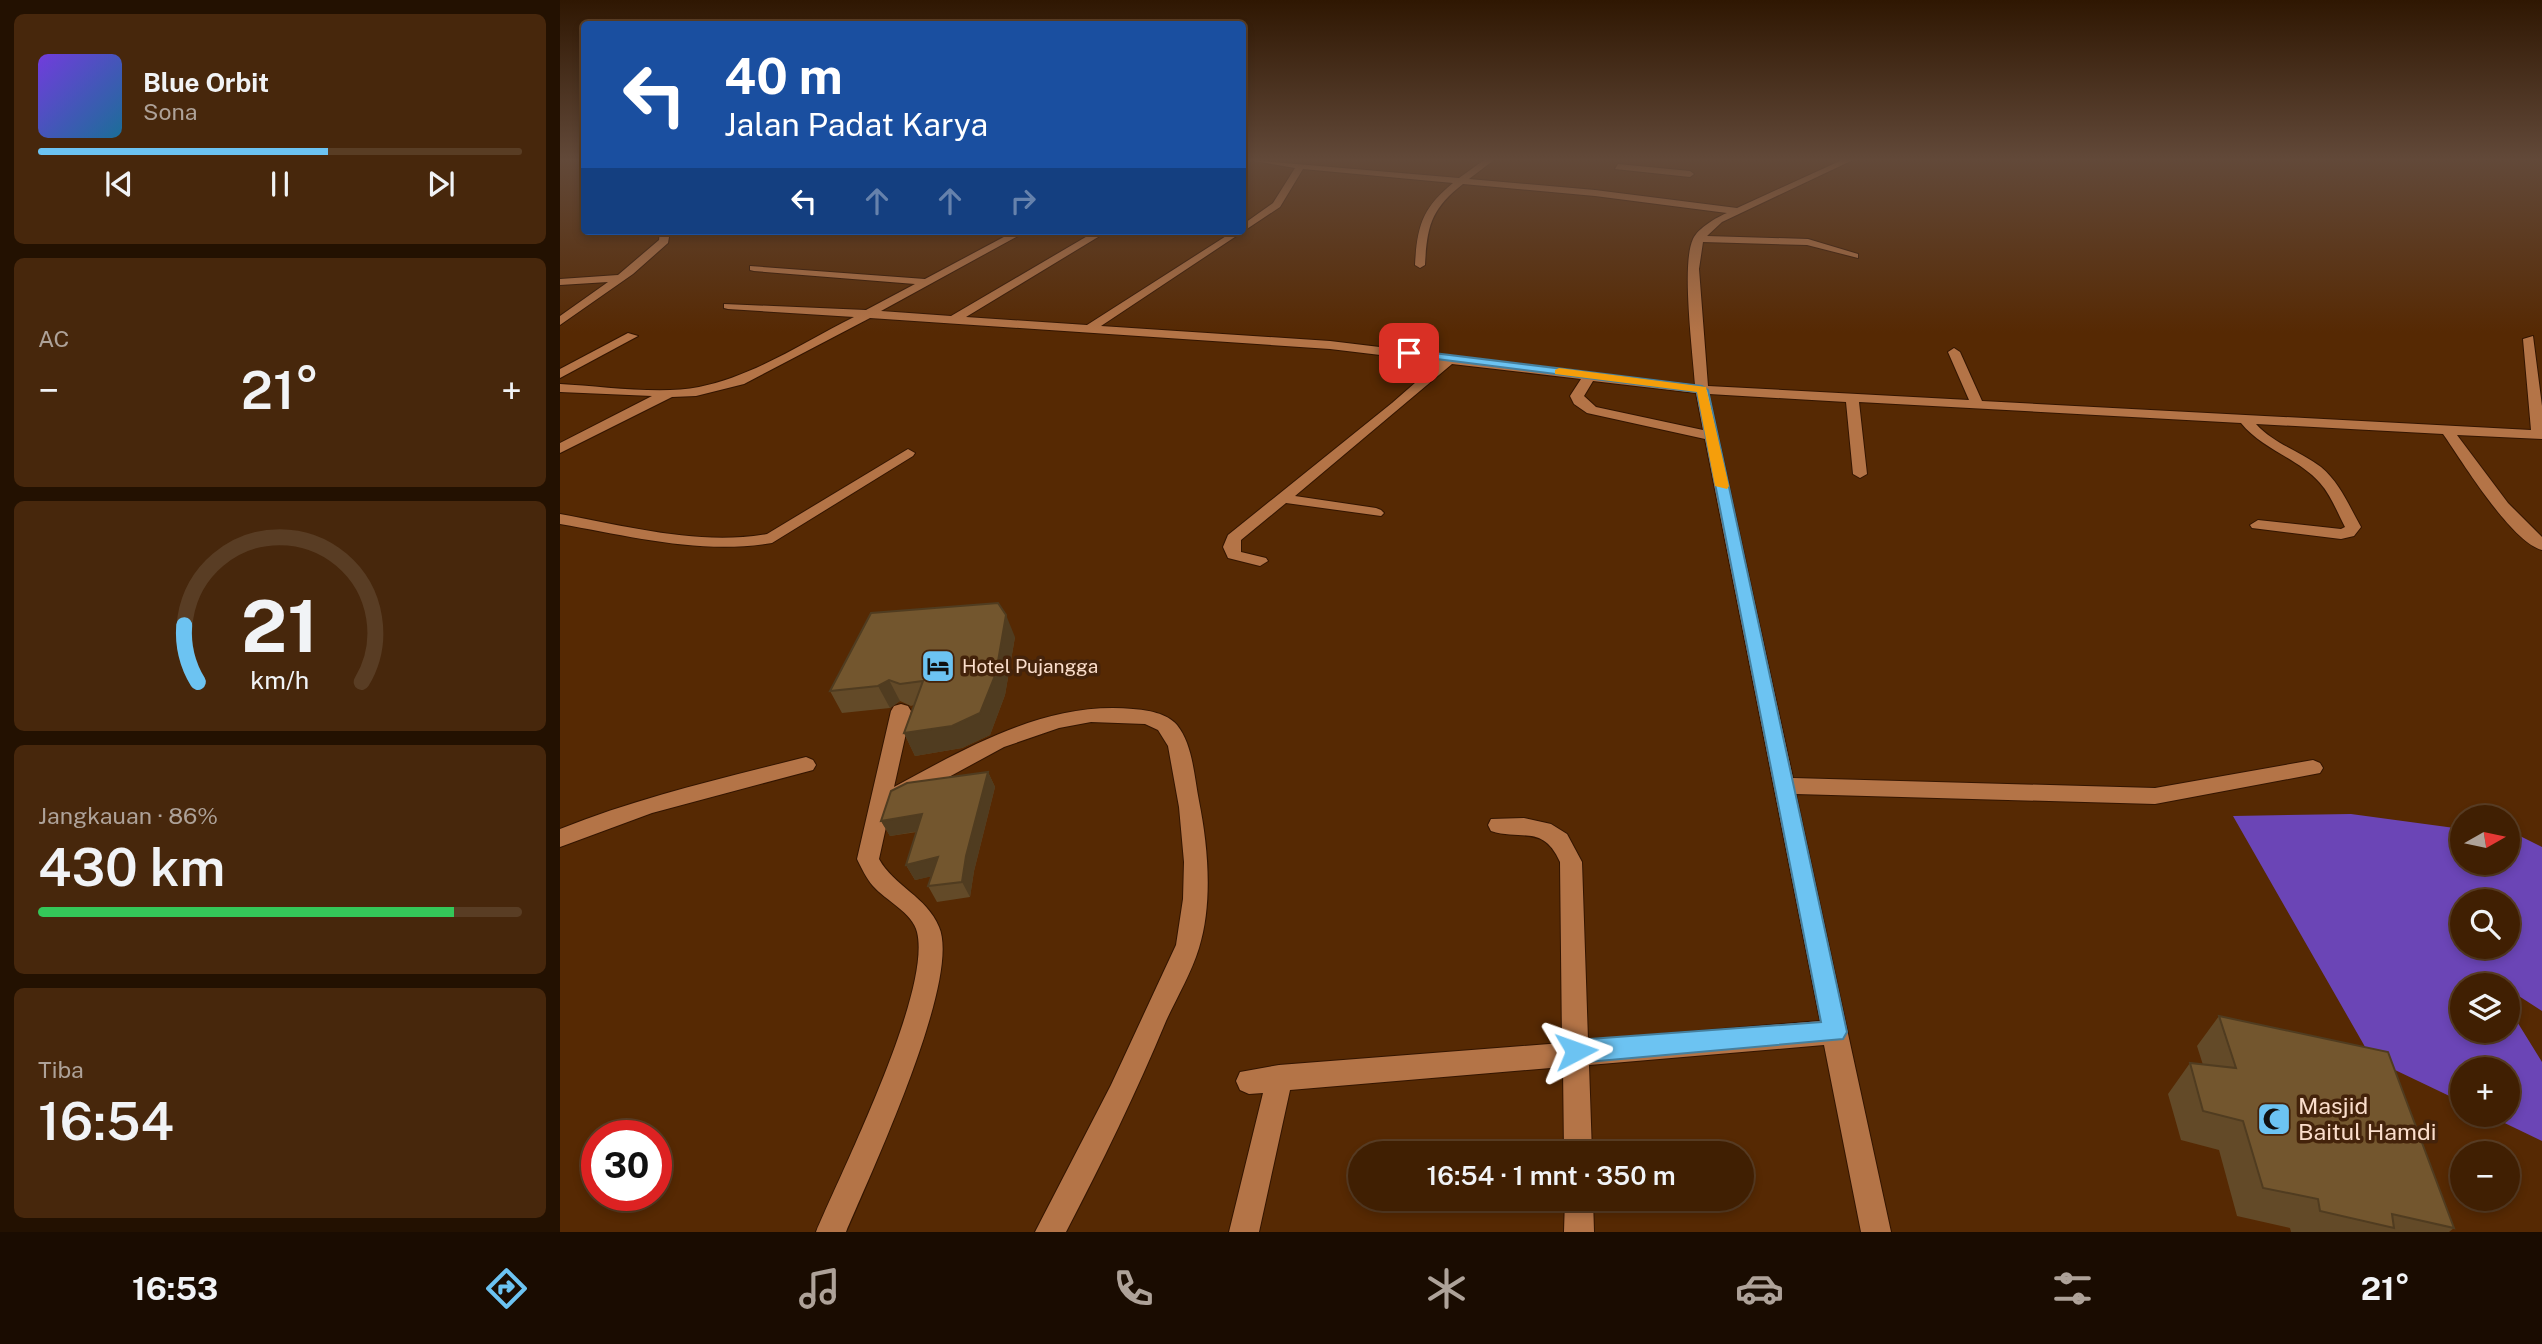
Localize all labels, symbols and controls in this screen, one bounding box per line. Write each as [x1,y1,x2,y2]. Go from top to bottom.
text: 40 m [724,47,843,105]
icon: left [609,49,700,140]
text: Blue Orbit [143,67,269,98]
text: Sona [143,98,197,125]
text: Jalan Padat Karya [724,106,988,143]
icon: previous [100,165,138,203]
icon: pause [261,165,299,203]
icon: next [422,165,460,203]
icon: left [785,182,823,220]
icon: ahead [858,182,896,220]
icon: ahead [931,182,969,220]
icon: right [1004,182,1042,220]
pin [1379,323,1439,383]
text: AC [38,325,69,352]
icon: arrive [1390,334,1428,372]
text: 21° [241,360,319,421]
text: − [38,368,59,413]
text: + [501,368,522,413]
text: 21 [241,583,319,668]
hotel icon: Hotel Pujangga [919,647,957,685]
place label: Hotel Pujangga [962,655,1098,677]
text: km/h [251,665,309,695]
text: Jangkauan · 86% [38,802,218,829]
north arrow [2450,805,2520,875]
map controls [2450,805,2520,1211]
text: 430 km [38,837,225,898]
button: search [2450,889,2520,959]
button: layers [2450,973,2520,1043]
position arrow [1539,1014,1613,1088]
text: Tiba [38,1056,84,1083]
button: + [2450,1057,2520,1127]
text: 16:54 [38,1091,174,1152]
place label: Masjid Baitul Hamdi [2298,1092,2436,1145]
mosque icon: Masjid Baitul Hamdi [2255,1100,2293,1138]
speed limit sign: 30 [581,1120,672,1211]
button: − [2450,1141,2520,1211]
text: 16:54 · 1 mnt · 350 m [1426,1160,1676,1191]
icon: directions [482,1264,531,1313]
icon: music [795,1264,844,1313]
icon: phone [1109,1264,1158,1313]
icon: climate [1422,1264,1471,1313]
icon: car [1735,1264,1784,1313]
icon: filters [2048,1264,2097,1313]
text: 16:53 [132,1270,218,1307]
text: 21° [2361,1270,2410,1307]

